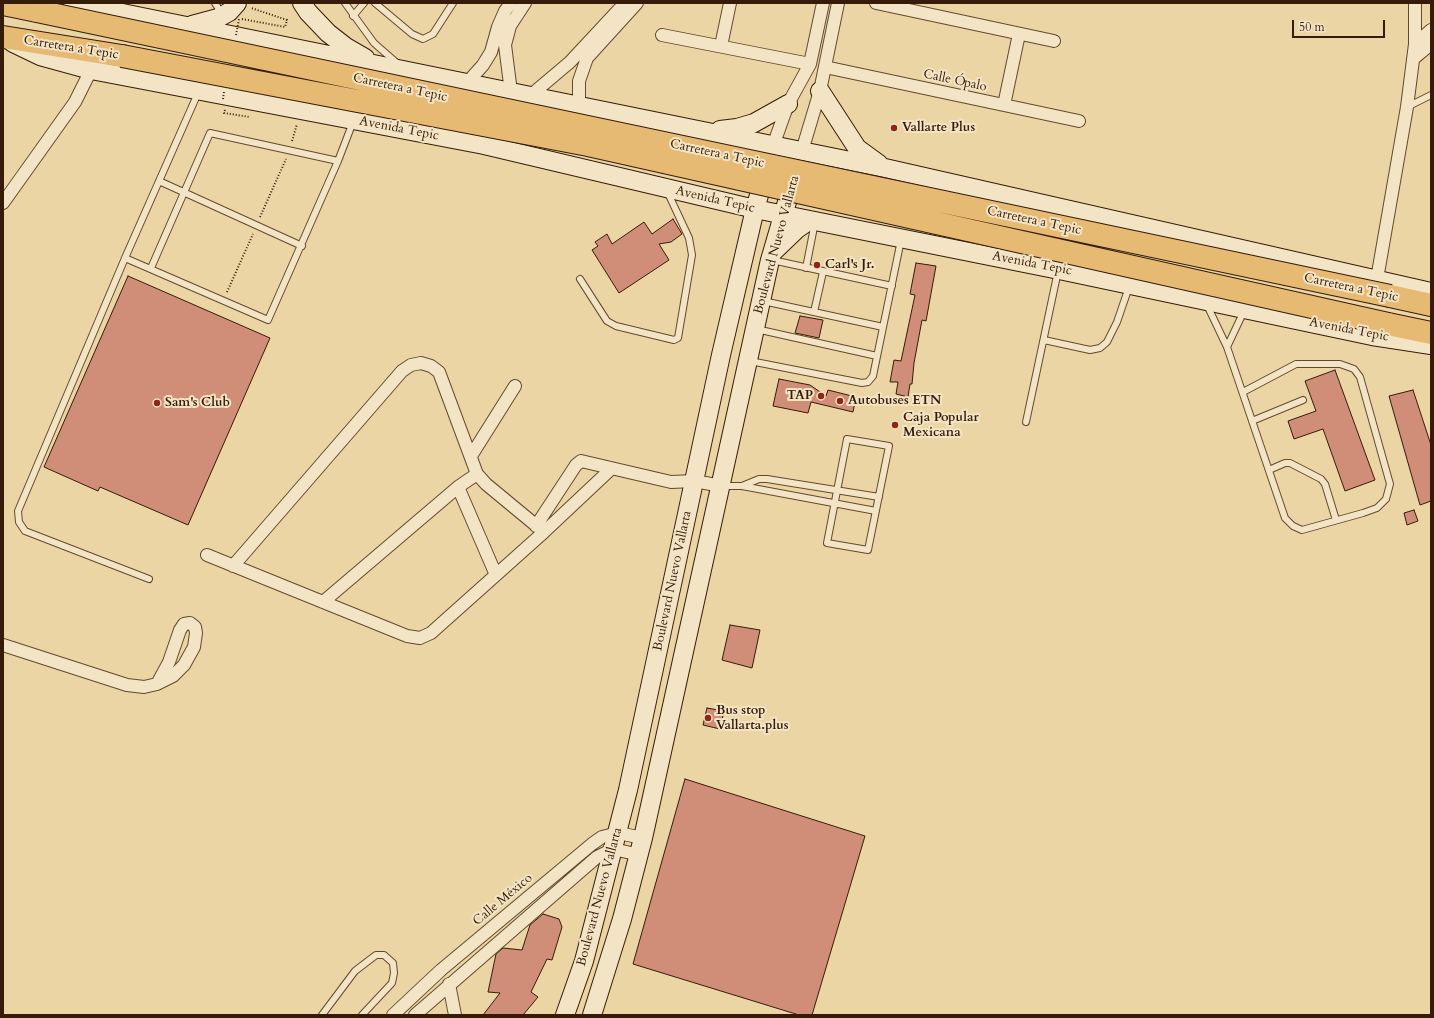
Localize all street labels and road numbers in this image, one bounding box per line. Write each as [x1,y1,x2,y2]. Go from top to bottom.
street label: Carretera a Tepic [22,33,120,63]
street label: Calle Ópalo [922,67,988,95]
street label: Carretera a Tepic [351,70,449,106]
street label: Avenida Tepic [358,114,440,144]
street label: Carretera a Tepic [668,136,766,172]
street label: Boulevard Nuevo Vallarta [751,174,803,316]
street label: Avenida Tepic [674,183,756,217]
street label: Carretera a Tepic [985,203,1083,239]
street label: Avenida Tepic [991,249,1073,279]
street label: Carretera a Tepic [1302,270,1400,306]
street label: Avenida Tepic [1308,315,1390,345]
street label: Boulevard Nuevo Vallarta [651,510,695,652]
street label: Boulevard Nuevo Vallarta [574,826,626,968]
street label: Calle México [470,871,536,929]

